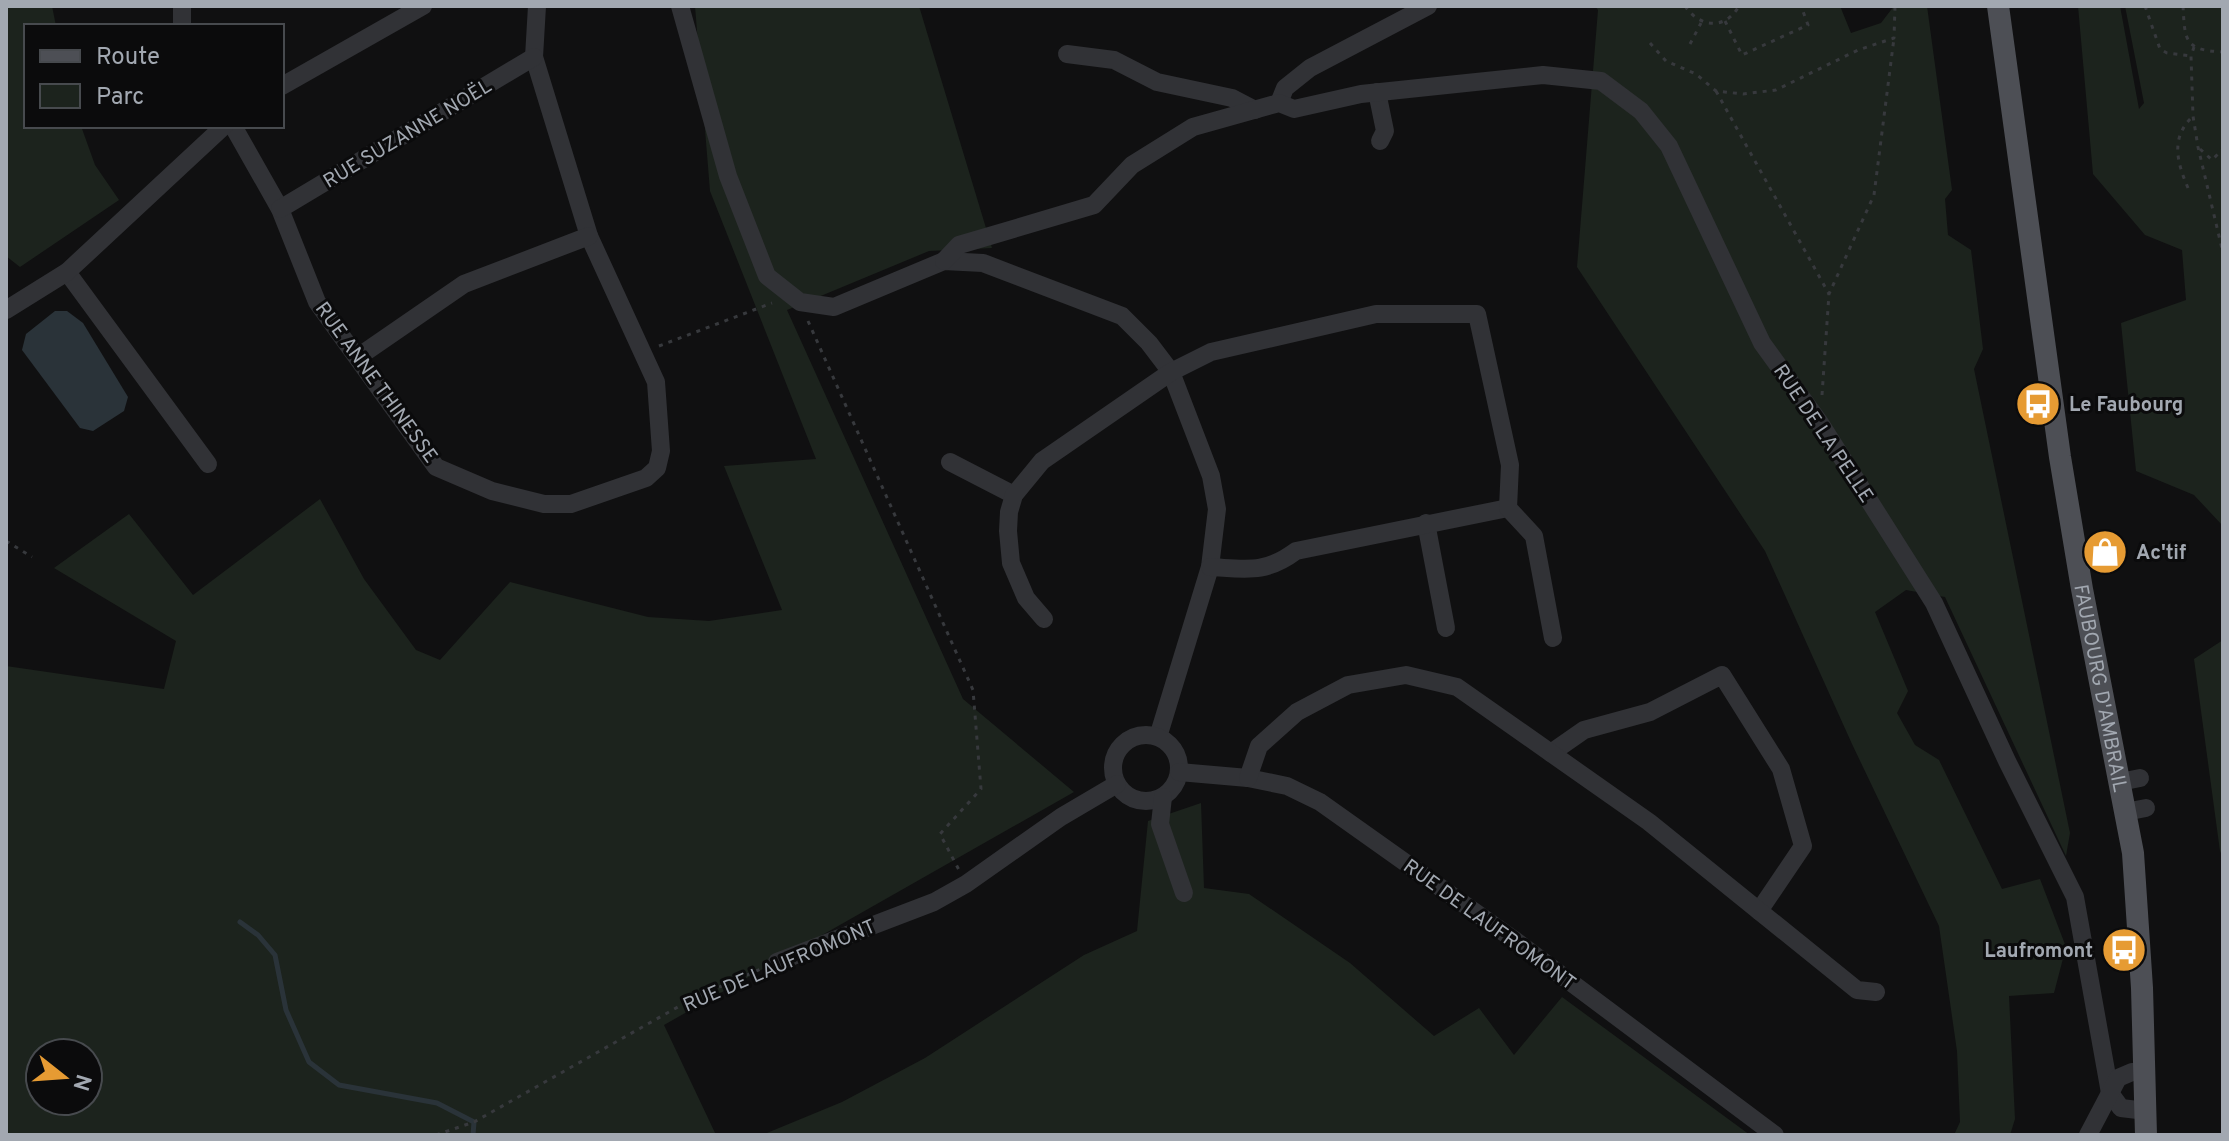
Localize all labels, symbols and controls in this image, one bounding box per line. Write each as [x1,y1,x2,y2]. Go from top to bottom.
legend [24,24,284,128]
text: Route [96,43,160,73]
street label: RUE SUZANNE NOËL [319,73,497,195]
text: Parc [96,83,144,113]
street label: RUE ANNE THINESSE [308,298,443,469]
street label: RUE DE LA PELLE [1766,360,1878,508]
bus stop icon: Le Faubourg [2014,380,2062,428]
place label: Le Faubourg [2069,393,2183,419]
shop icon: Ac'tif [2081,528,2129,576]
place label: Ac'tif [2136,541,2186,567]
street label: FAUBOURG D'AMBRAIL [2066,583,2132,795]
street label: RUE DE LAUFROMONT [1397,854,1580,997]
street label: RUE DE LAUFROMONT [679,914,880,1019]
bus stop icon: Laufromont [2100,926,2148,974]
place label: Laufromont [1984,939,2093,965]
north arrow [24,1037,104,1117]
text: N [66,1071,96,1094]

